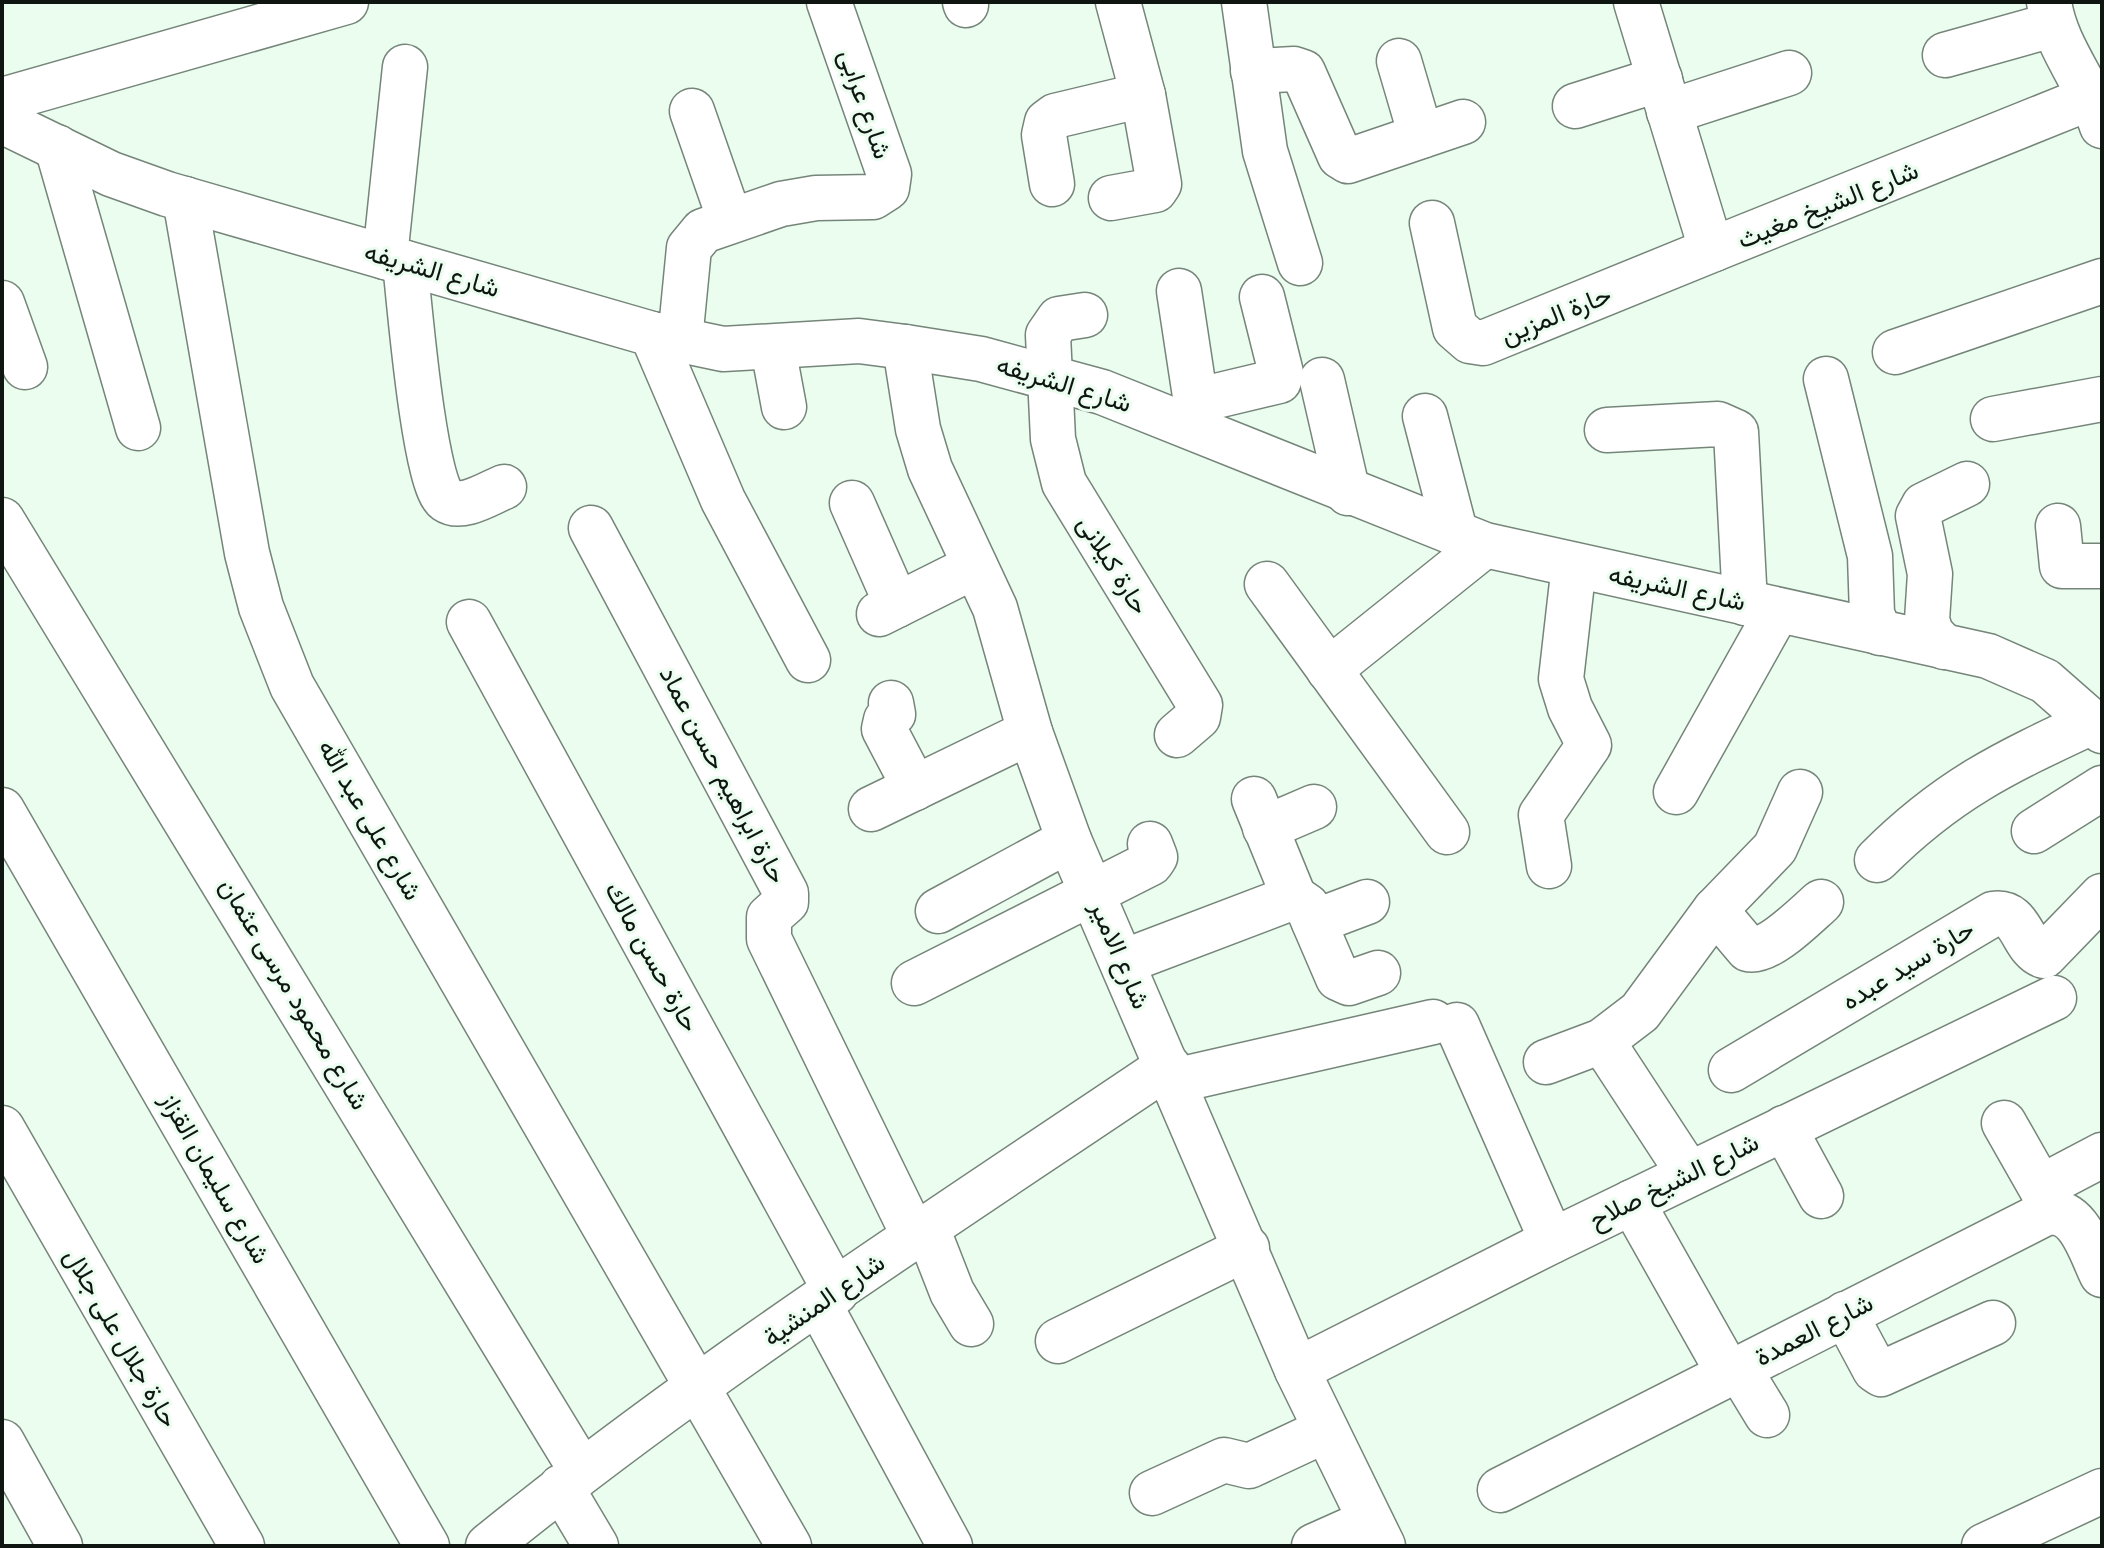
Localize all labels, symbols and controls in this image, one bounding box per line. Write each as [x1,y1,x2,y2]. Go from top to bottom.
street label: شارع عرابى [830,45,898,164]
street label: شارع الشيخ مغيث [1733,155,1924,257]
street label: شارع الشريفه [360,236,503,306]
street label: حارة المزين [1496,279,1616,351]
street label: شارع الشريفه [992,349,1135,421]
street label: حارة كيلانى [1070,510,1156,620]
street label: شارع الشريفه [1605,558,1748,620]
street label: حارة ابراهيم حسن عماد [652,661,793,889]
street label: شارع على عبد الله [310,734,429,907]
street label: شارع محمود مرسى عثمان [211,873,375,1116]
street label: حارة حسن مالك [598,877,706,1037]
street label: شارع الامير [1081,896,1157,1014]
street label: حارة سيد عبده [1836,913,1980,1017]
street label: شارع سليمان القزاز [151,1086,277,1270]
street label: شارع الشيخ صلاح [1584,1127,1765,1237]
street label: حارة جلال على جلال [57,1243,185,1433]
street label: شارع المنشية [757,1247,892,1355]
street label: شارع العمدة [1750,1287,1879,1375]

